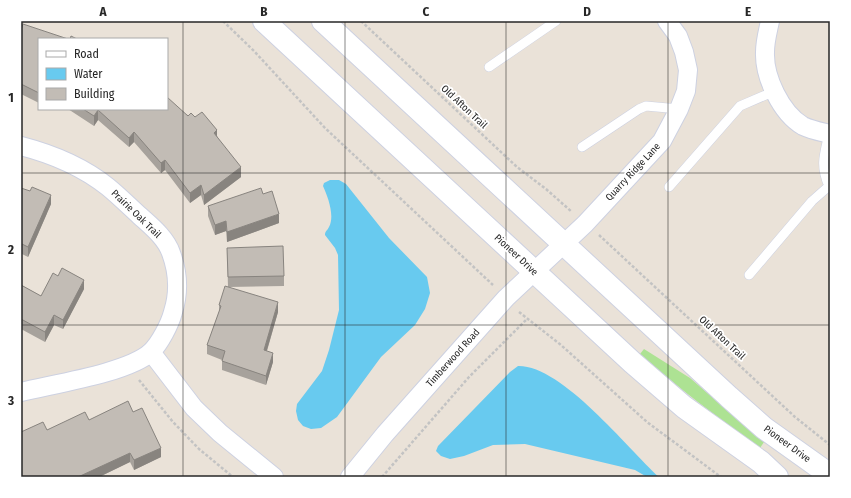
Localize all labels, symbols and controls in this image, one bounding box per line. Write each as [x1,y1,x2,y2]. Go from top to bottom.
text: A [98,4,107,19]
text: B [260,4,268,19]
text: C [423,4,430,19]
text: D [583,4,591,19]
text: E [745,4,751,19]
legend [38,38,168,110]
text: Road [74,47,99,61]
text: Water [74,67,103,81]
street label: Old Afton Trail [439,83,490,132]
text: Building [74,87,115,101]
text: 1 [8,90,14,105]
street label: Quarry Ridge Lane [603,141,663,203]
street label: Prairie Oak Trail [109,187,164,241]
street label: Pioneer Drive [492,232,540,278]
text: 2 [7,242,14,257]
street label: Old Afton Trail [697,314,748,363]
street label: Timberwood Road [424,326,482,390]
text: 3 [7,393,14,408]
street label: Pioneer Drive [761,423,813,465]

